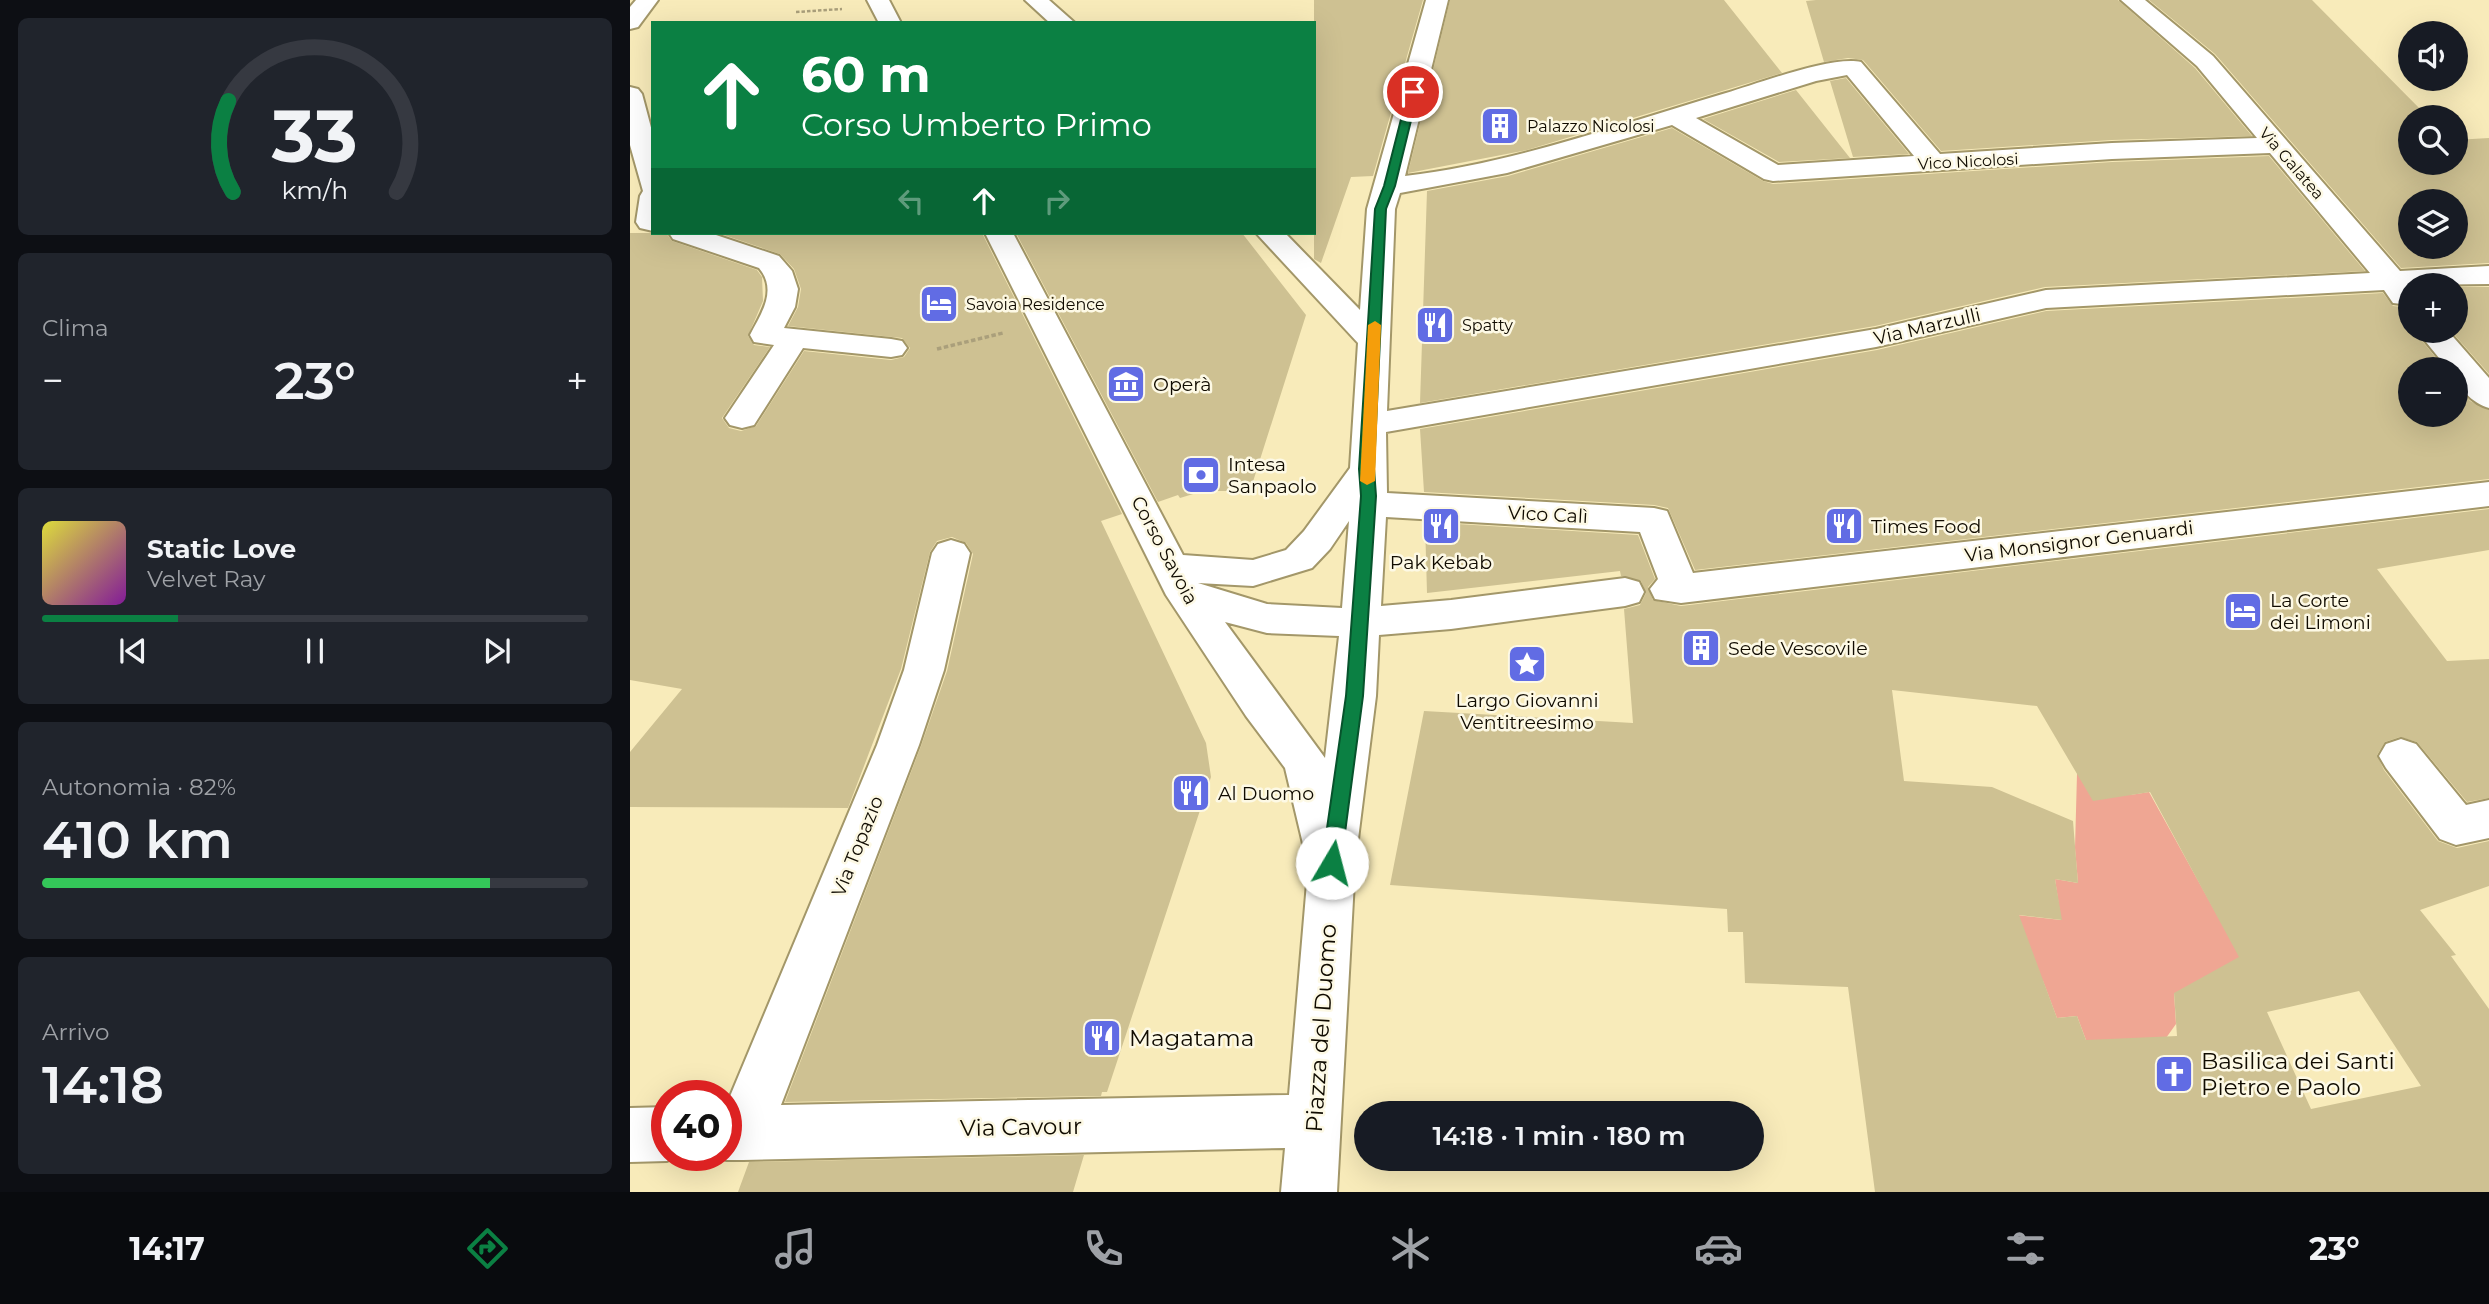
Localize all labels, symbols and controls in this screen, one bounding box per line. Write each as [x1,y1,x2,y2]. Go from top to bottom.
map controls [2398,21,2468,427]
button: sound [2398,21,2468,91]
text: 60 m [801,45,931,104]
icon: ahead [686,49,777,140]
pin [1383,62,1443,122]
icon: arrive [1394,73,1432,111]
text: 33 [271,93,358,181]
text: Corso Umberto Primo [801,105,1152,144]
building icon: Palazzo Nicolosi [1479,105,1521,147]
button: search [2398,105,2468,175]
place label: Palazzo Nicolosi [1527,117,1655,136]
street label: Via Galatea [2255,123,2328,203]
street label: Vico Nicolosi [1917,149,2019,174]
text: km/h [282,175,348,205]
icon: left [892,182,930,220]
icon: ahead [965,182,1003,220]
icon: right [1038,182,1076,220]
button: layers [2398,189,2468,259]
button: + [2398,273,2468,343]
hotel icon: Savoia Residence [918,283,960,325]
place label: Savoia Residence [966,295,1105,314]
street label: Via Marzulli [1871,303,1983,350]
restaurant icon: Spatty [1414,304,1456,346]
text: Clima [42,314,109,342]
place label: Spatty [1462,316,1513,335]
text: 23° [274,349,356,412]
text: − [42,357,64,404]
text: + [566,357,588,404]
button: − [2398,357,2468,427]
museum icon: Operà [1105,363,1147,405]
place label: Operà [1153,373,1211,396]
place label: Intesa Sanpaolo [1228,453,1317,498]
bank icon: Intesa Sanpaolo [1180,454,1222,496]
street label: Corso Savoia [1126,492,1203,608]
street label: Vico Calì [1507,501,1589,528]
restaurant icon: Pak Kebab [1420,505,1462,547]
restaurant icon: Times Food [1823,505,1865,547]
place label: Times Food [1871,515,1981,538]
street label: Via Monsignor Genuardi [1963,516,2195,567]
text: Static Love [147,533,296,565]
place label: Pak Kebab [1390,551,1492,574]
text: Velvet Ray [147,565,265,593]
place label: La Corte dei Limoni [2270,589,2371,634]
hotel icon: La Corte dei Limoni [2222,590,2264,632]
building icon: Sede Vescovile [1680,627,1722,669]
icon: previous [114,632,152,670]
icon: pause [296,632,334,670]
icon: next [478,632,516,670]
place label: Sede Vescovile [1728,637,1868,660]
place icon: Largo Giovanni Ventitreesimo [1506,643,1548,685]
place label: Largo Giovanni Ventitreesimo [1455,689,1599,734]
restaurant icon: Al Duomo [1170,772,1212,814]
text: Autonomia · 82% [42,773,236,801]
place label: Al Duomo [1218,782,1314,805]
street label: Via Topazio [827,792,888,900]
text: 410 km [42,808,233,871]
position arrow [1295,826,1369,900]
street label: Piazza del Duomo [1300,923,1342,1133]
restaurant icon: Magatama [1081,1017,1123,1059]
text: Arrivo [42,1018,109,1046]
place label: Magatama [1129,1024,1254,1052]
place label: Basilica dei Santi Pietro e Paolo [2201,1047,2395,1101]
text: 14:18 [42,1053,164,1116]
church icon: Basilica dei Santi Pietro e Paolo [2153,1053,2195,1095]
speed limit sign: 40 [651,1080,742,1171]
street label: Via Cavour [960,1112,1082,1142]
text: 14:18 · 1 min · 180 m [1432,1120,1686,1152]
icon: directions [463,1224,512,1273]
icon: music [771,1224,820,1273]
icon: phone [1079,1224,1128,1273]
icon: climate [1386,1224,1435,1273]
icon: car [1694,1224,1743,1273]
icon: filters [2001,1224,2050,1273]
text: 14:17 [129,1229,205,1268]
text: 23° [2309,1229,2360,1268]

